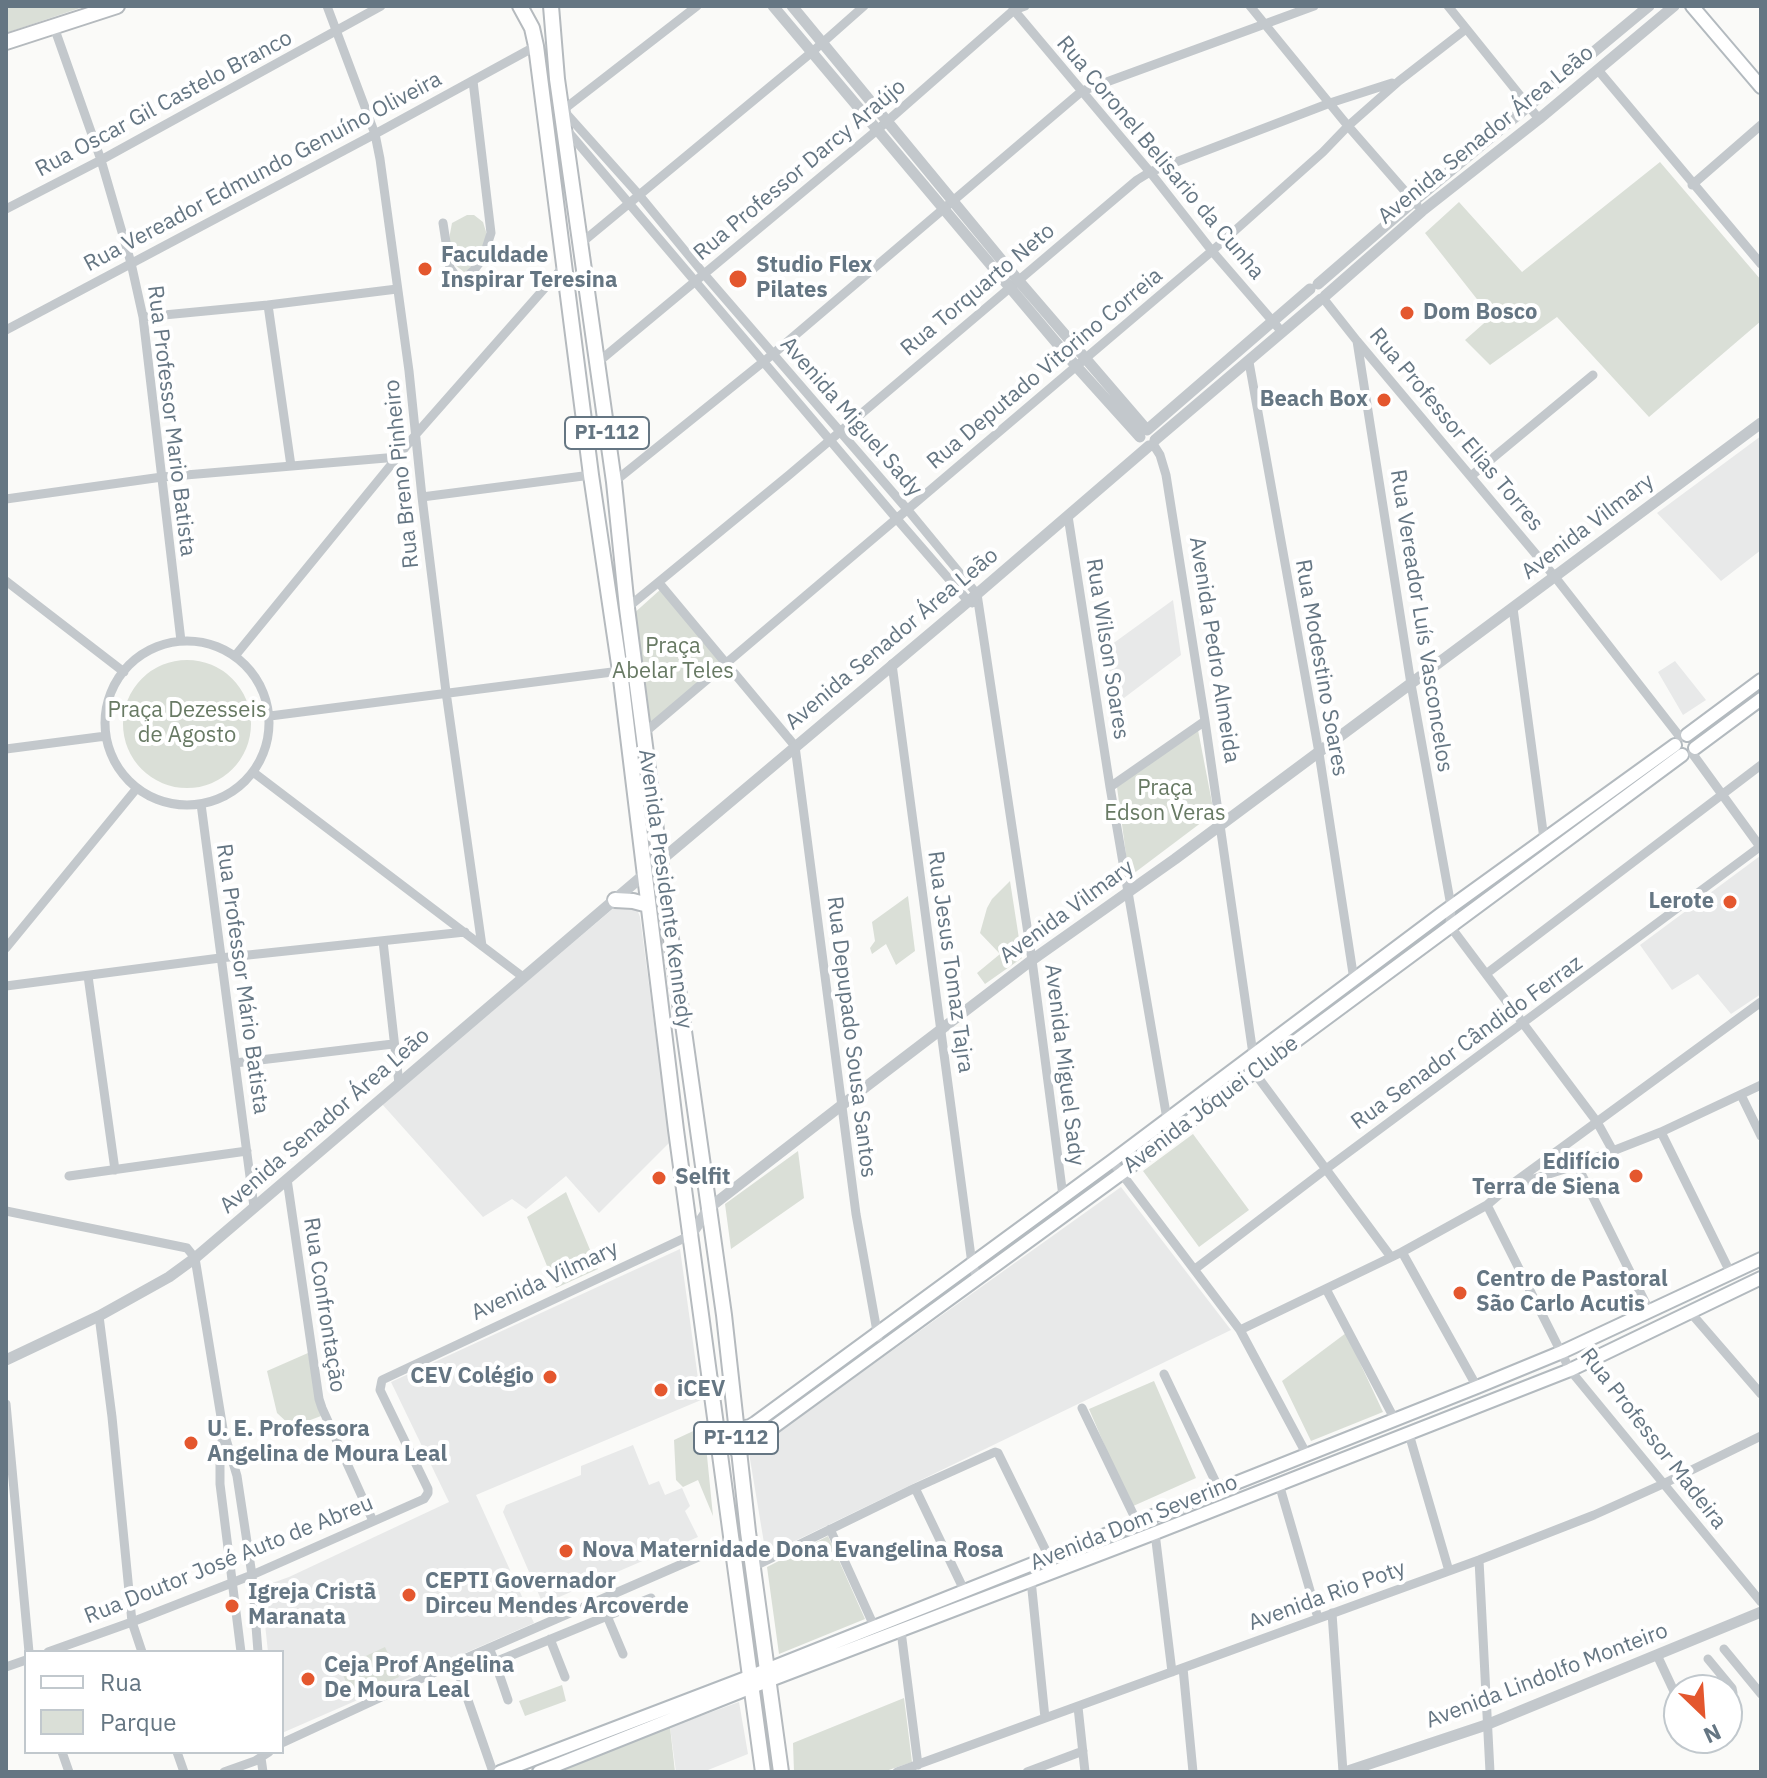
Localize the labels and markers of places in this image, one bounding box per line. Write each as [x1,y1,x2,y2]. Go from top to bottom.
place label: Faculdade Inspirar Teresina [441,243,617,294]
place label: Studio Flex Pilates [756,253,872,304]
marker: Faculdade Inspirar Teresina [416,260,434,278]
marker: Studio Flex Pilates [727,268,749,290]
place label: Dom Bosco [1423,300,1537,326]
marker: Dom Bosco [1398,304,1416,322]
place label: Beach Box [1260,387,1368,413]
marker: Beach Box [1375,391,1393,409]
place label: Lerote [1648,889,1714,915]
marker: Lerote [1721,893,1739,911]
place label: Edifício Terra de Siena [1472,1150,1620,1202]
place label: Selfit [675,1165,730,1191]
marker: Edifício Terra de Siena [1627,1167,1645,1185]
marker: Selfit [650,1169,668,1187]
place label: Centro de Pastoral São Carlo Acutis [1476,1267,1668,1318]
marker: Centro de Pastoral São Carlo Acutis [1451,1284,1469,1302]
place label: CEV Colégio [410,1364,534,1390]
marker: CEV Colégio [541,1368,559,1386]
place label: iCEV [677,1377,725,1403]
marker: iCEV [652,1381,670,1399]
place label: U. E. Professora Angelina de Moura Leal [207,1417,447,1468]
marker: U. E. Professora Angelina de Moura Leal [182,1434,200,1452]
place label: Nova Maternidade Dona Evangelina Rosa [582,1538,1004,1564]
marker: Nova Maternidade Dona Evangelina Rosa [557,1542,575,1560]
place label: CEPTI Governador Dirceu Mendes Arcoverde [425,1569,689,1620]
place label: Igreja Cristã Maranata [248,1580,376,1632]
marker: CEPTI Governador Dirceu Mendes Arcoverde [400,1586,418,1604]
marker: Igreja Cristã Maranata [223,1597,241,1615]
place label: Ceja Prof Angelina De Moura Leal [324,1653,514,1704]
marker: Ceja Prof Angelina De Moura Leal [299,1670,317,1688]

